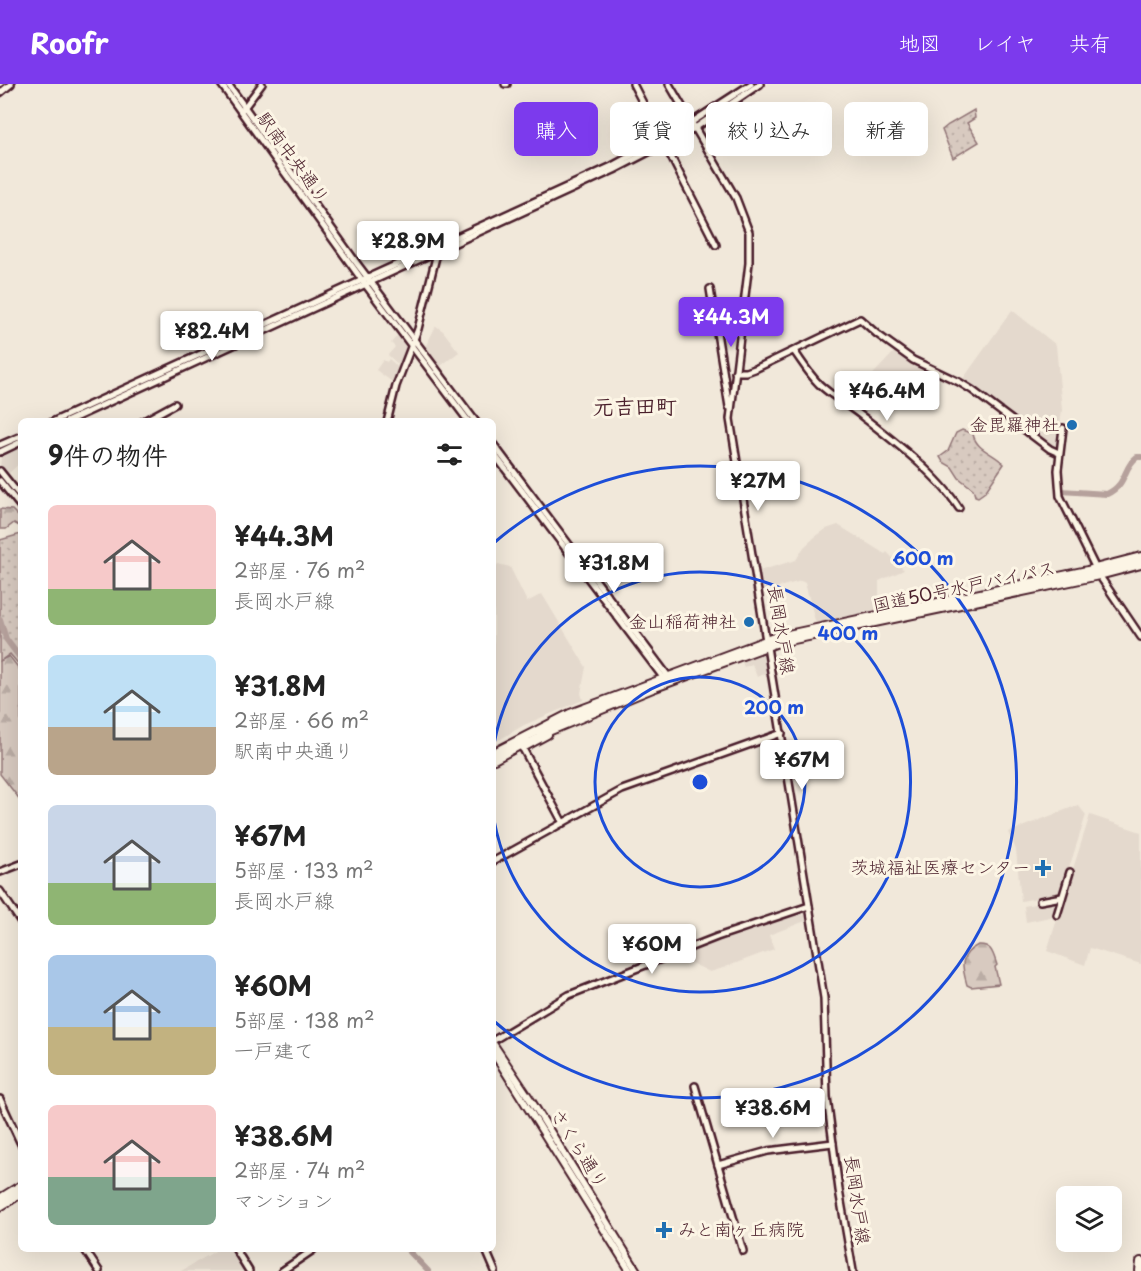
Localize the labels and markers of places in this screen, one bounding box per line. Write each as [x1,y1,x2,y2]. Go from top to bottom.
pin: ¥28.9M [359,221,457,272]
pin: ¥44.3M [682,297,780,348]
pin: ¥82.4M [163,311,261,362]
pin: ¥46.4M [838,371,936,422]
place label: 金毘羅神社 [970,410,1060,437]
marker: 金毘羅神社 [1065,418,1079,432]
pin: ¥27M [722,461,794,512]
pin: ¥31.8M [565,543,663,594]
place label: 金山稲荷神社 [629,607,737,634]
marker: 金山稲荷神社 [742,615,756,629]
pin: ¥67M [766,740,838,791]
centre of rings [690,772,710,792]
place label: 茨城福祉医療センター [851,853,1030,880]
marker: 茨城福祉医療センター [1034,859,1052,877]
pin: ¥60M [616,924,688,975]
pin: ¥38.6M [724,1088,822,1139]
place label: みと南ヶ丘病院 [678,1215,804,1242]
marker: みと南ヶ丘病院 [655,1221,673,1239]

